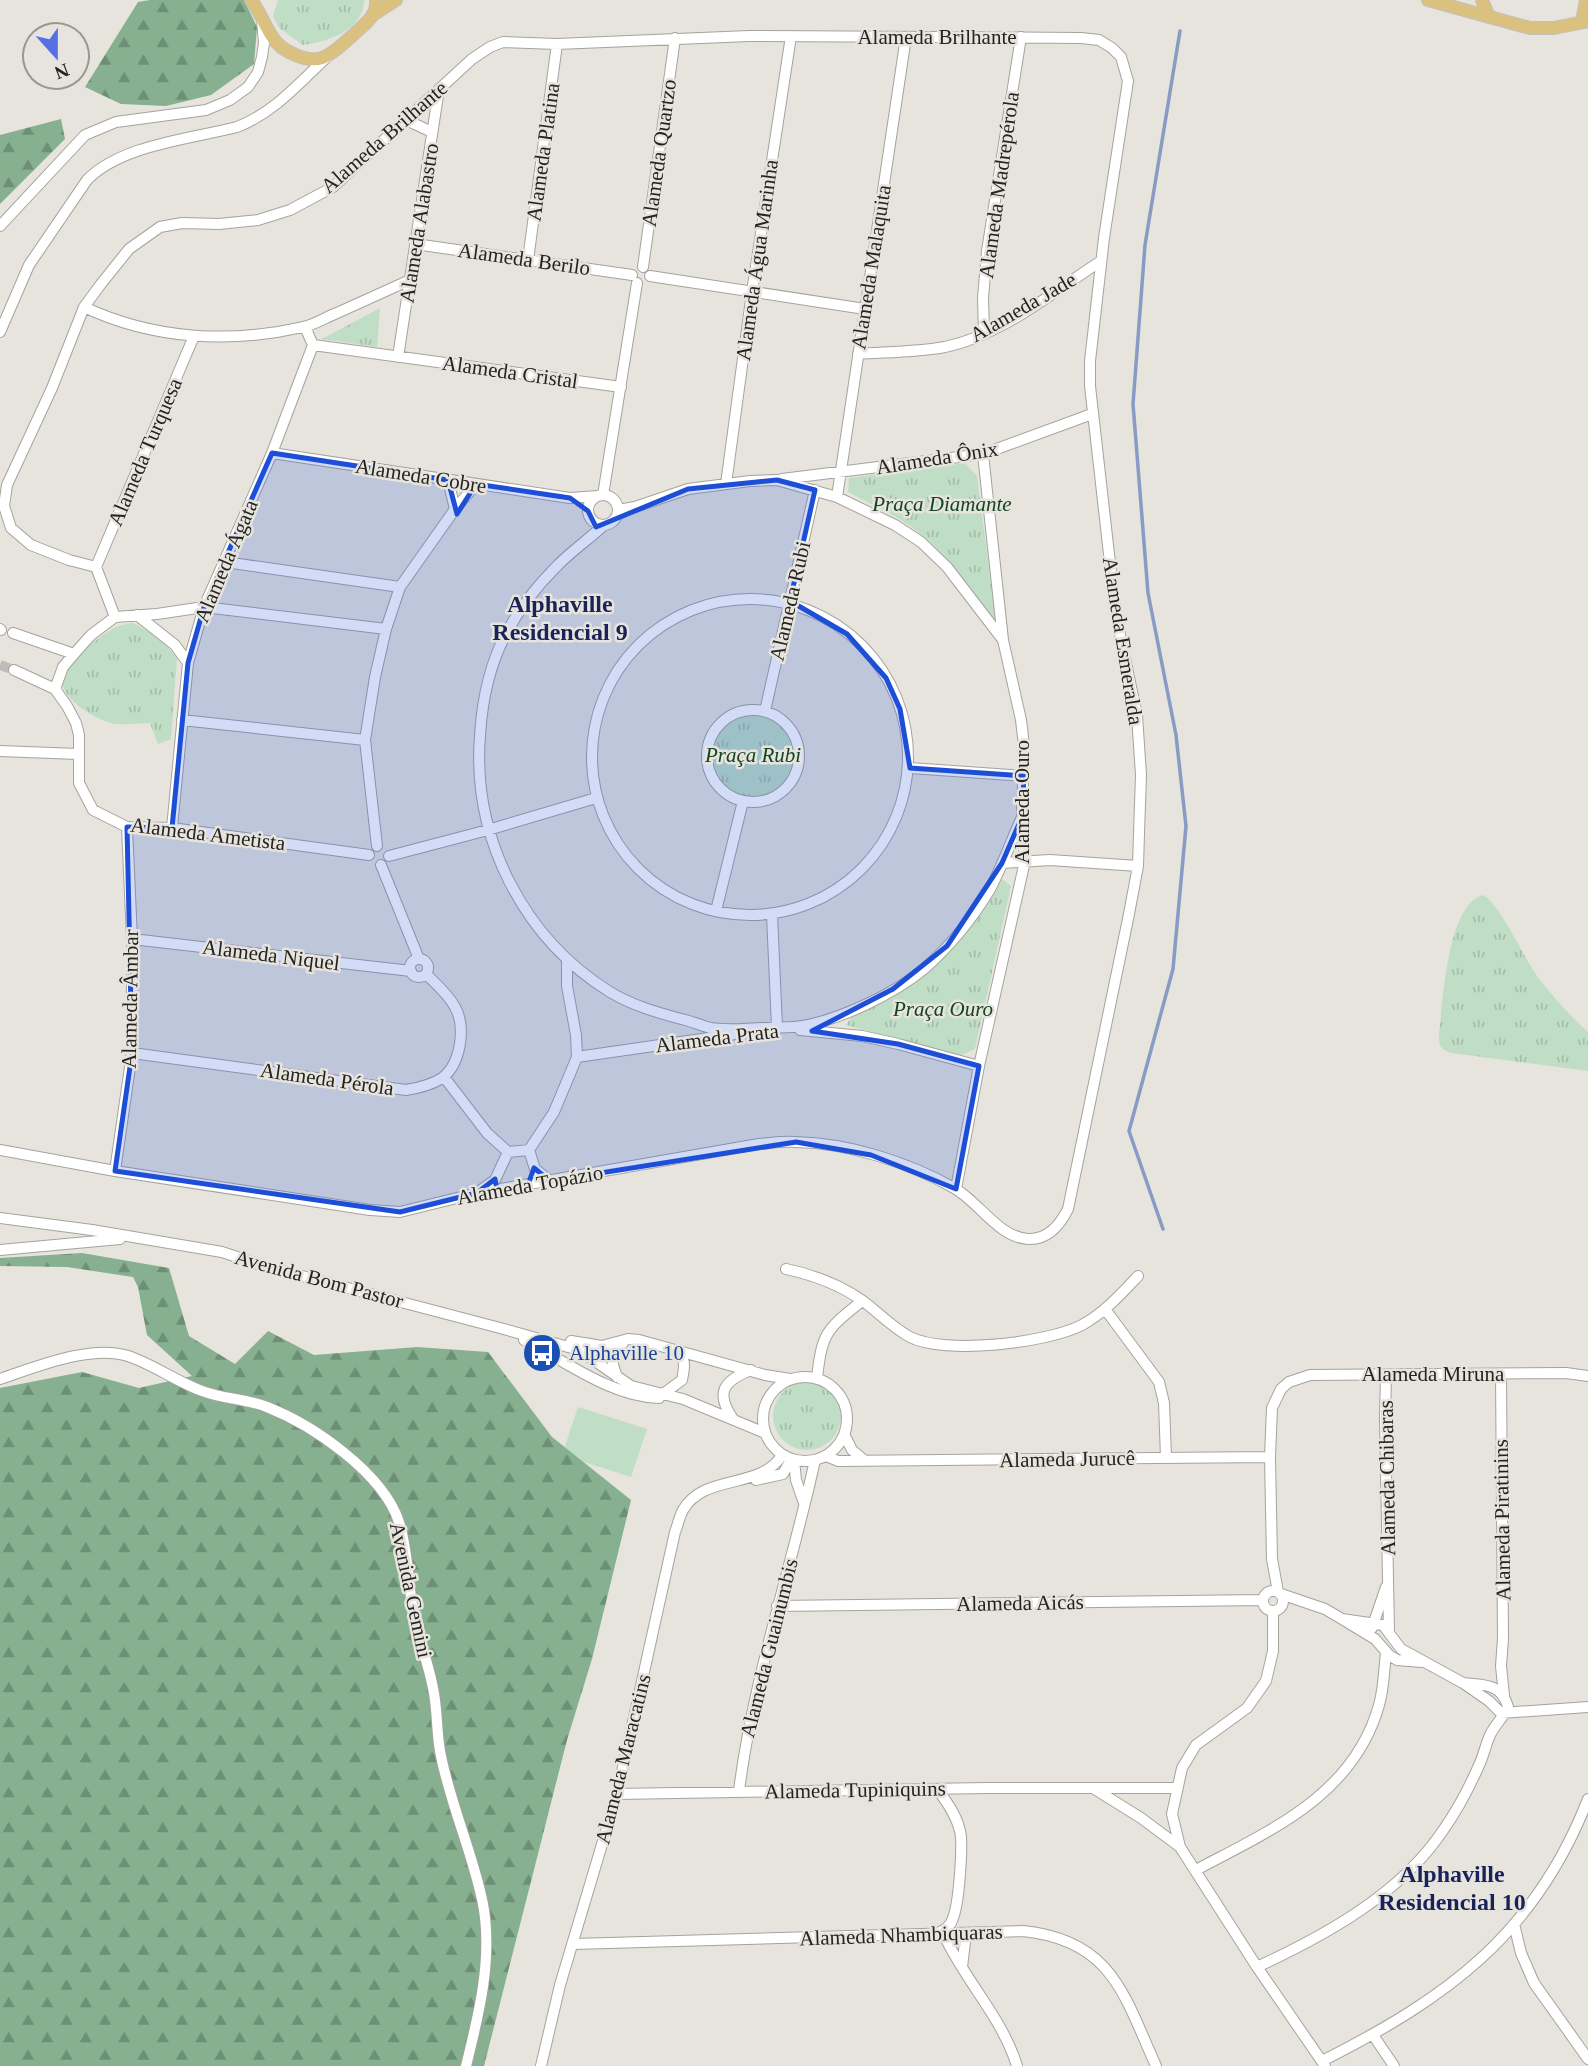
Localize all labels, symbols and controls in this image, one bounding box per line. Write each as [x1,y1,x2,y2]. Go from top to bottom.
north arrow [21,21,91,91]
street label: Alameda Brilhante [857,25,1017,49]
text: N [51,59,72,84]
street label: Alameda Brilhante [316,76,452,198]
street label: Alameda Quartzo [637,78,681,228]
street label: Alameda Platina [521,81,565,223]
street label: Alameda Madrepérola [974,89,1024,280]
street label: Alameda Alabastro [395,141,443,305]
street label: Alameda Água Marinha [731,157,783,362]
street label: Alameda Malaquita [846,182,896,351]
street label: Alameda Berilo [456,238,592,280]
street label: Alameda Jade [966,267,1080,347]
street label: Alameda Cristal [440,351,580,393]
street label: Alameda Turquesa [103,374,187,529]
street label: Alameda Ônix [874,436,1000,479]
street label: Alameda Cobre [354,454,488,498]
park label: Praça Diamante [871,492,1012,516]
street label: Alameda Ágata [189,495,263,626]
street label: Alameda Rubi [765,539,815,663]
street label: Alameda Esmeralda [1098,555,1148,727]
district label: Alphaville Residencial 9 [492,591,628,645]
street label: Alameda Ouro [1010,740,1034,864]
park label: Praça Rubi [704,743,801,767]
street label: Alameda Ametista [129,813,287,855]
street label: Alameda Âmbar [117,929,143,1069]
street label: Alameda Niquel [201,935,341,975]
park label: Praça Ouro [892,997,993,1021]
street label: Alameda Prata [654,1018,781,1057]
street label: Alameda Pérola [259,1058,396,1100]
street label: Alameda Topázio [455,1160,605,1210]
street label: Avenida Bom Pastor [232,1245,406,1313]
bus stop icon: Alphaville 10 [521,1332,563,1374]
place label: Alphaville 10 [569,1341,684,1365]
street label: Alameda Miruna [1362,1362,1505,1386]
street label: Alameda Chibaras [1374,1400,1400,1556]
street label: Alameda Piratinins [1489,1439,1515,1601]
street label: Alameda Jurucê [999,1446,1135,1472]
street label: Avenida Gemini [385,1520,437,1660]
street label: Alameda Guainumbis [735,1556,803,1740]
street label: Alameda Aicás [956,1590,1084,1616]
street label: Alameda Maracatins [590,1672,656,1846]
street label: Alameda Tupiniquins [764,1776,946,1804]
district label: Alphaville Residencial 10 [1378,1861,1526,1915]
street label: Alameda Nhambiquaras [799,1919,1003,1951]

